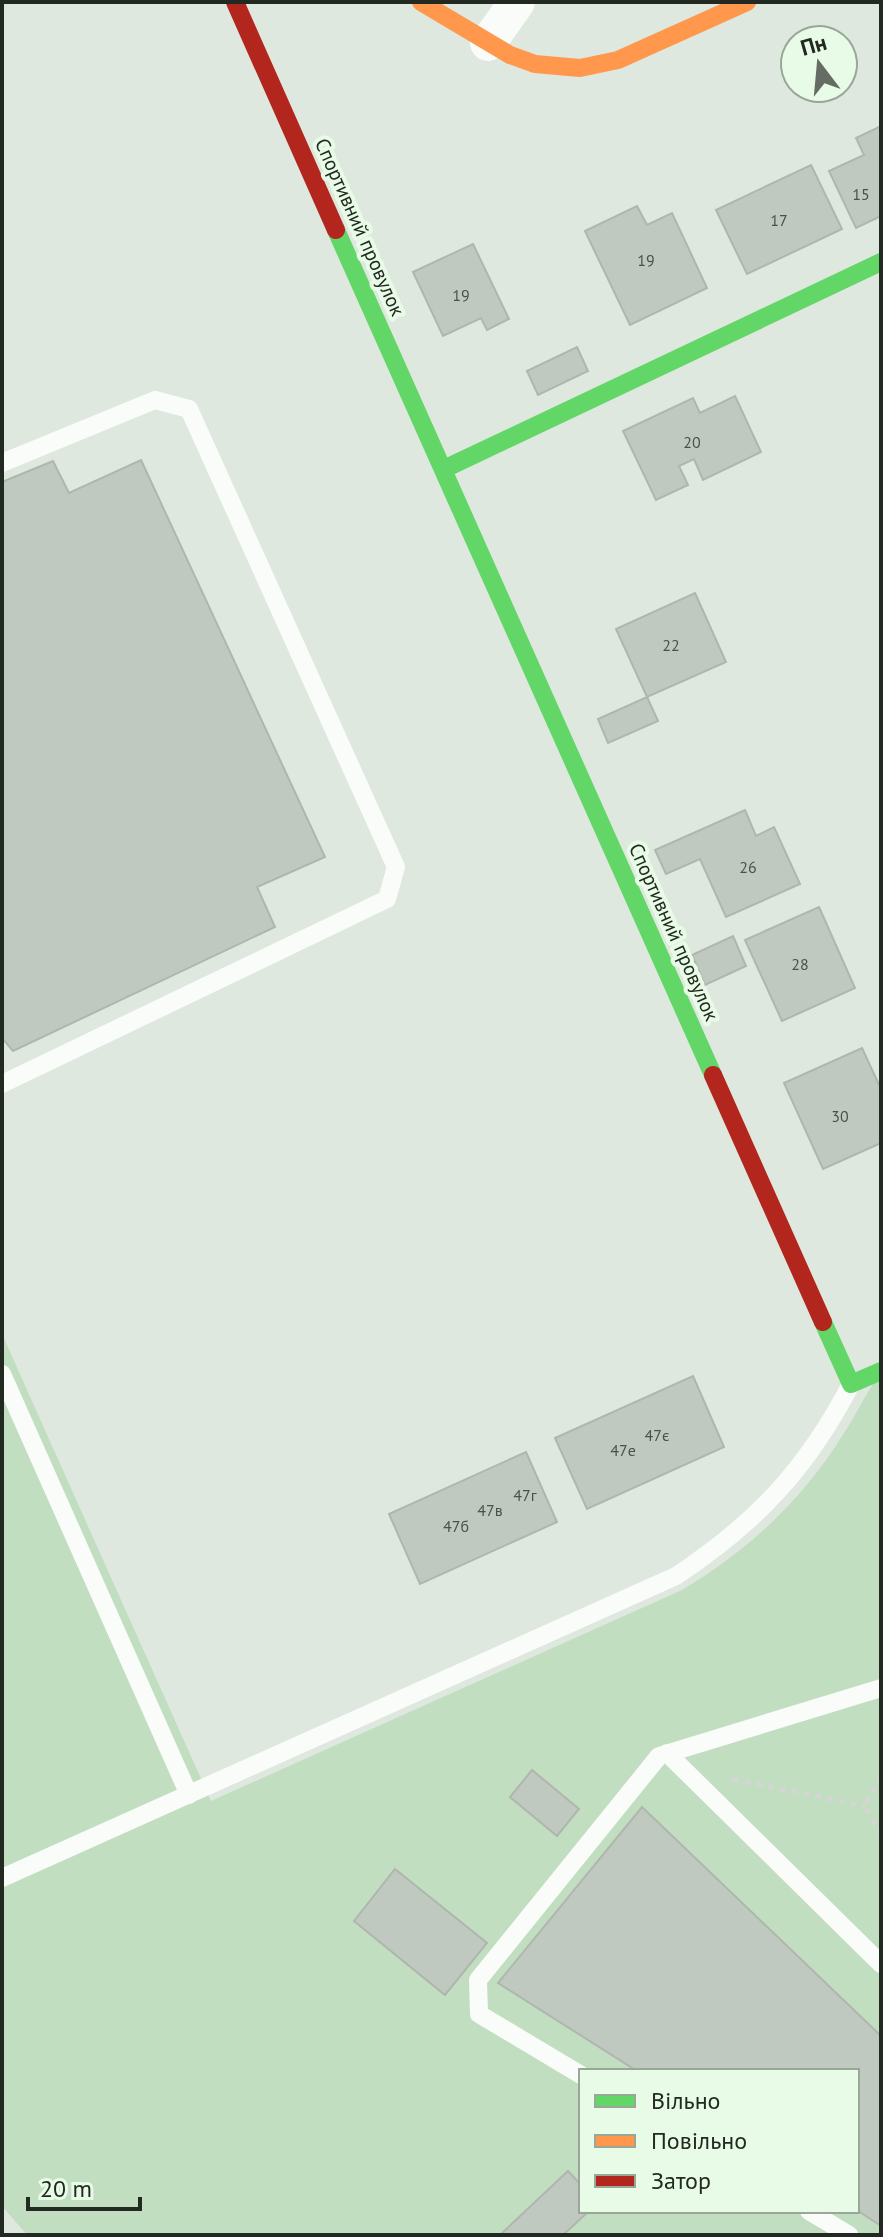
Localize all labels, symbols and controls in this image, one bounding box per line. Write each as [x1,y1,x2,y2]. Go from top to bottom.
north arrow [779,24,859,104]
text: Пн [797,28,830,62]
street label: Спортивний провулок [309,134,411,320]
house number: 15 [852,184,870,204]
house number: 17 [770,210,788,230]
house number: 19 [637,250,655,270]
house number: 19 [452,285,470,305]
house number: 20 [683,432,701,452]
house number: 22 [662,635,680,655]
street label: Спортивний провулок [623,839,725,1025]
house number: 26 [739,857,757,877]
house number: 28 [791,954,809,974]
house number: 30 [831,1106,849,1126]
house number: 47є [645,1425,670,1445]
house number: 47е [610,1440,636,1460]
house number: 47г [513,1485,537,1505]
house number: 47в [477,1500,503,1520]
house number: 47б [443,1516,469,1536]
legend [579,2069,859,2213]
text: Вільно [651,2085,720,2116]
text: Повільно [651,2125,747,2156]
scale bar [28,2161,140,2211]
text: Затор [651,2165,711,2196]
text: 20 m [40,2173,92,2204]

